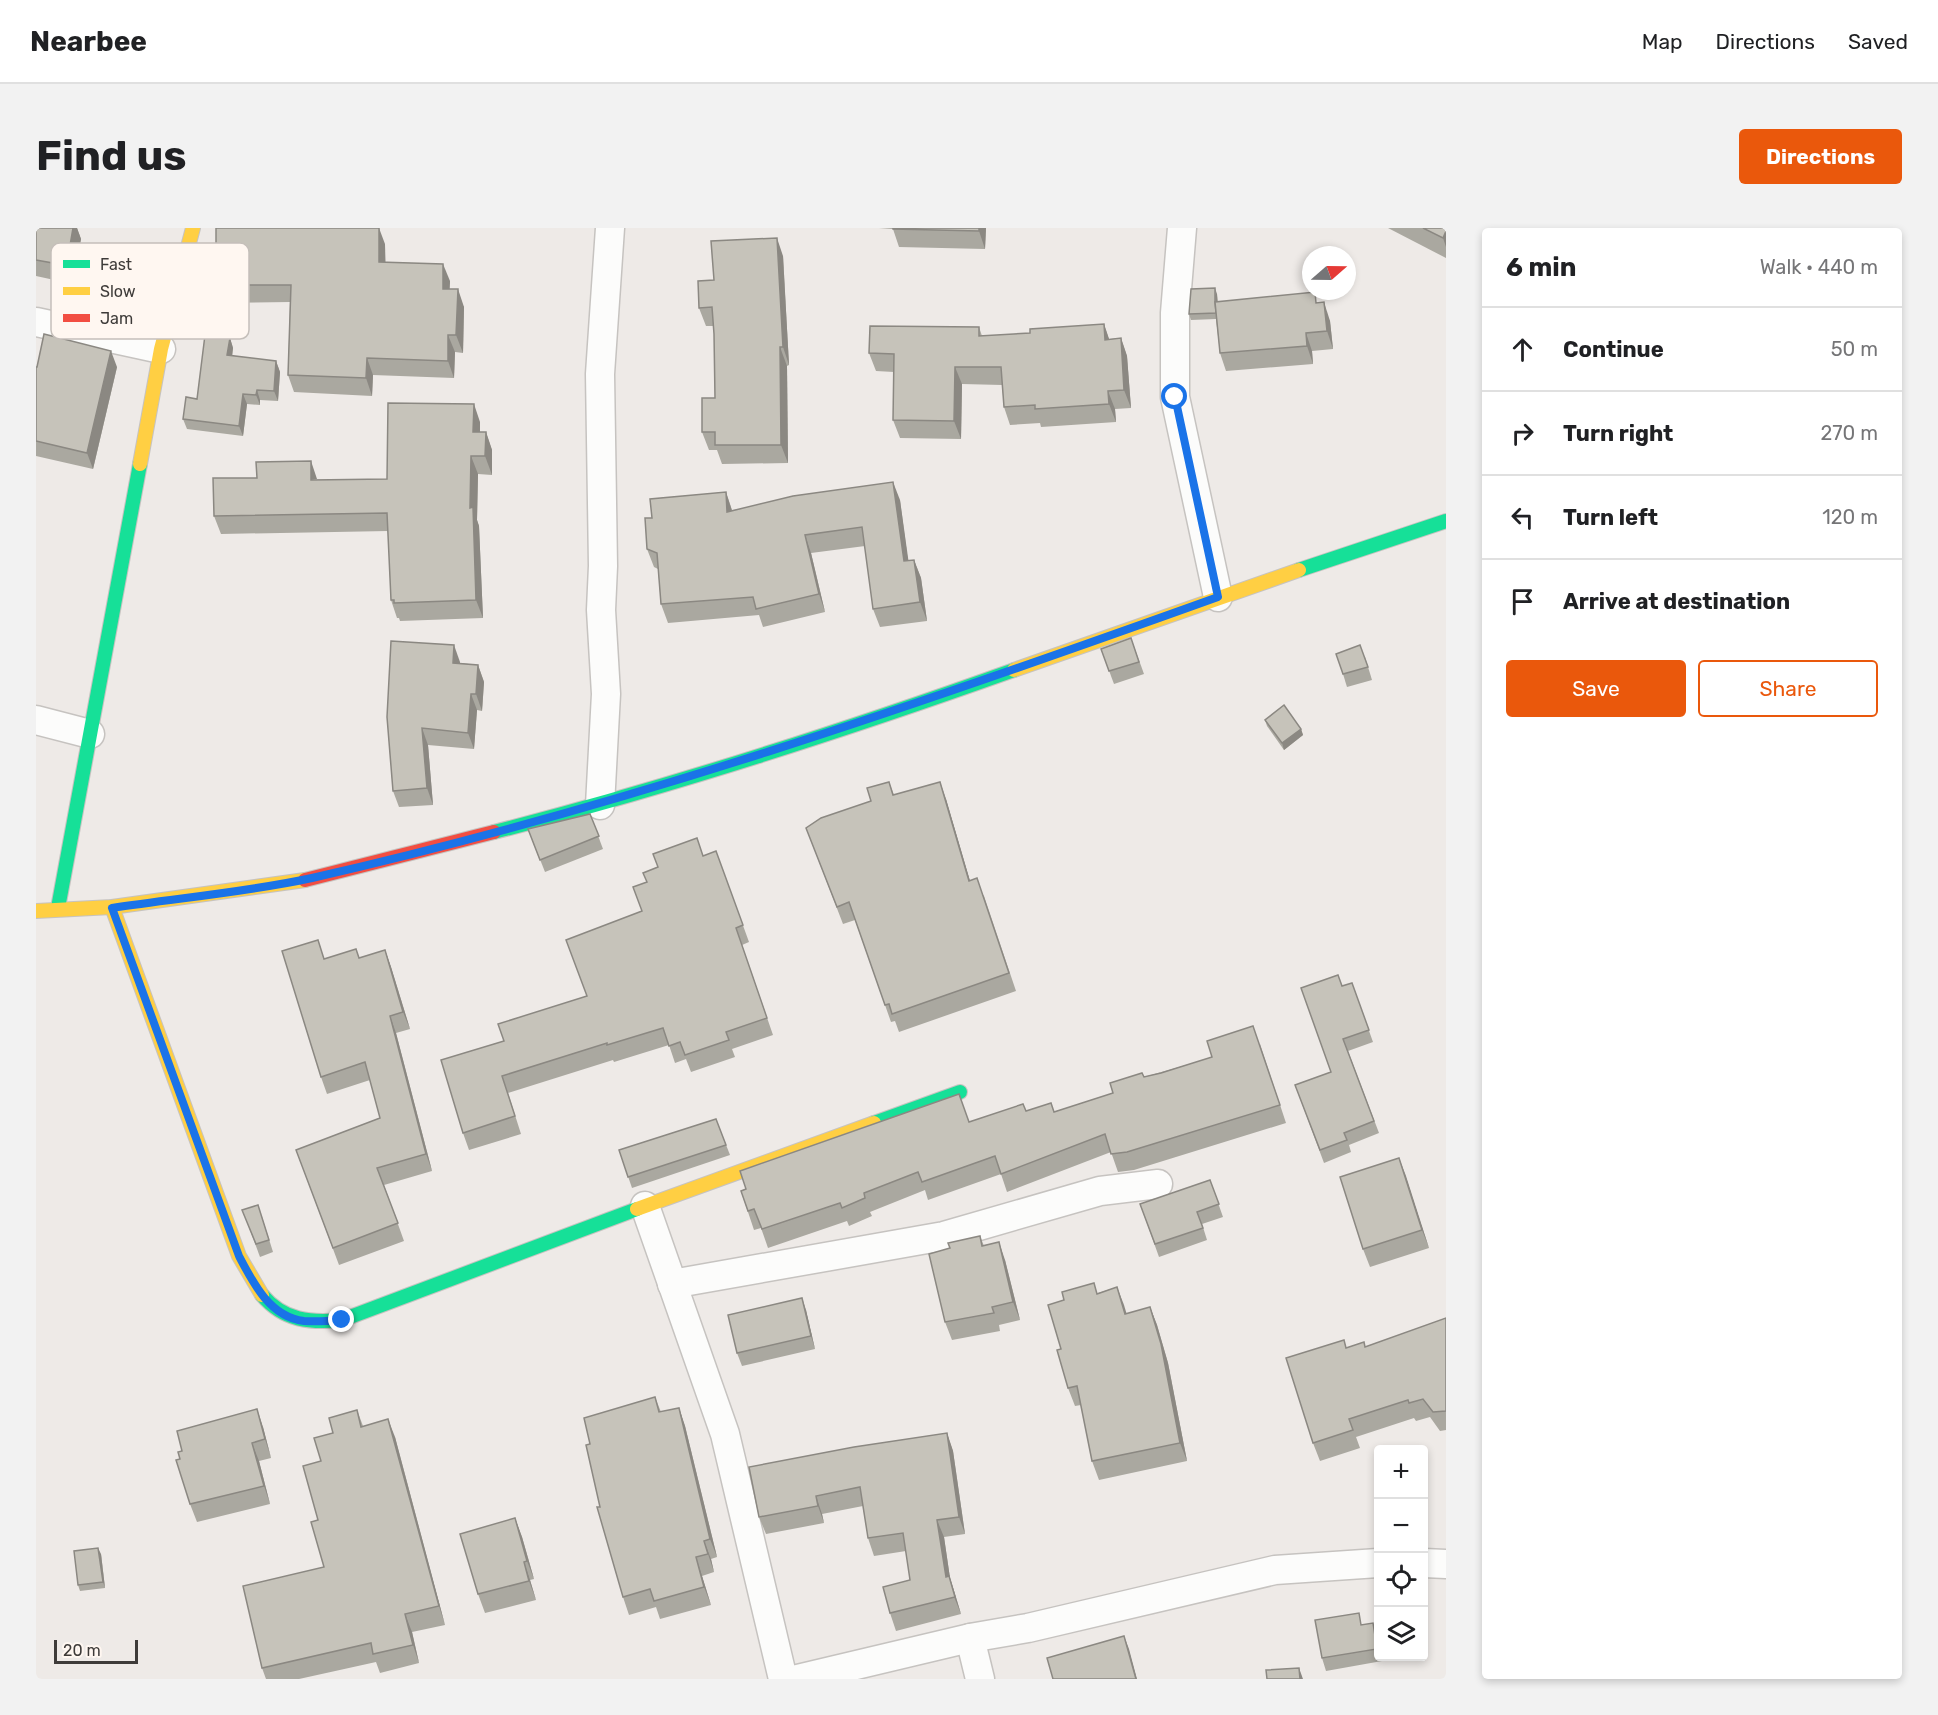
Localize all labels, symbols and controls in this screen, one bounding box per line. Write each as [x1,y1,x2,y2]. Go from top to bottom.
text: Nearbee [30,25,147,58]
text: Map [1642,29,1683,54]
text: Directions [1716,29,1815,54]
text: Saved [1848,29,1908,54]
button: Directions [1739,129,1902,184]
text: Find us [36,131,187,181]
legend [51,243,249,339]
north arrow [1302,246,1356,300]
text: 6 min [1506,252,1576,283]
text: Fast [100,255,132,274]
text: Walk · 440 m [1760,255,1878,279]
text: Slow [100,282,136,301]
text: Jam [100,309,133,328]
icon: ahead [1506,333,1539,366]
text: Continue [1563,336,1664,363]
text: 50 m [1831,337,1878,361]
route start [1161,383,1187,409]
icon: right [1506,417,1539,450]
text: Turn right [1563,420,1673,447]
text: 270 m [1821,421,1878,445]
icon: left [1506,501,1539,534]
text: Turn left [1563,504,1658,531]
text: 120 m [1822,505,1878,529]
icon: arrive [1506,585,1539,618]
text: Arrive at destination [1563,588,1790,615]
button: Save [1506,660,1686,717]
button: Share [1698,660,1878,717]
route end [328,1306,354,1332]
map controls [1374,1445,1428,1661]
button: + [1374,1445,1428,1499]
button: − [1374,1499,1428,1553]
button: locate [1374,1553,1428,1607]
button: layers [1374,1607,1428,1661]
scale bar [54,1637,138,1664]
text: 20 m [63,1641,101,1660]

